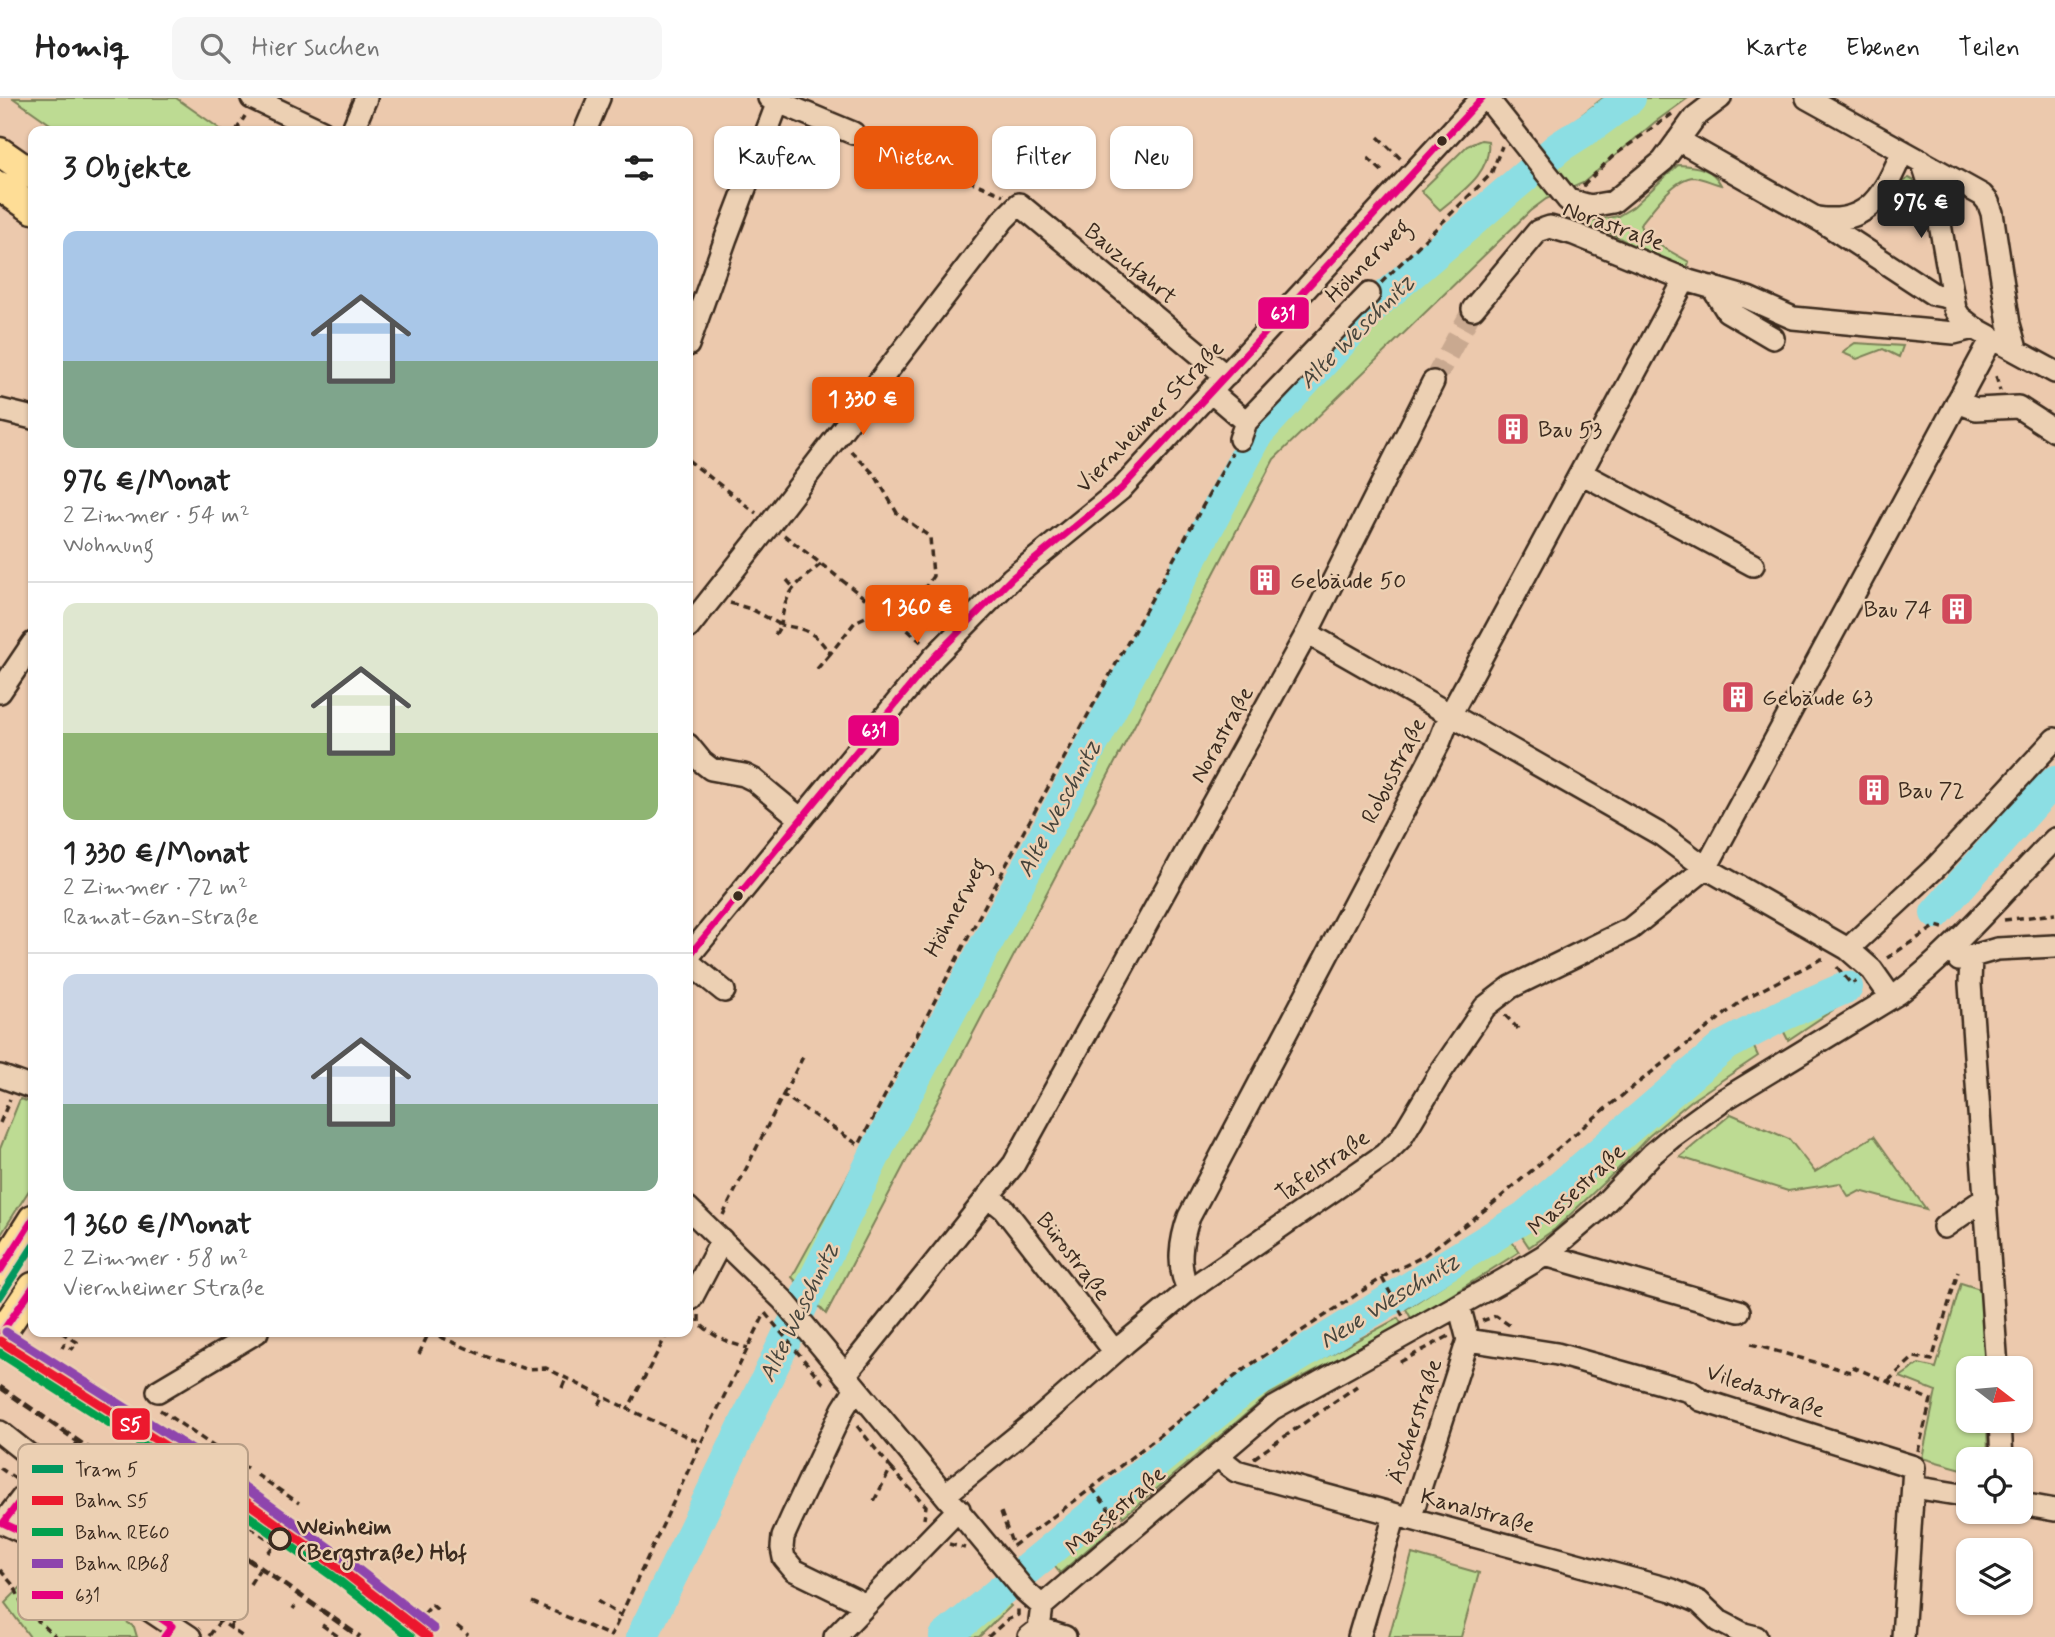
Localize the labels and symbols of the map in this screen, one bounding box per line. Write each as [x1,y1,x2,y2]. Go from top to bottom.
unlabelled marker [1435,134,1449,148]
pin: 976 € [1872,180,1970,240]
street label: Norastraße [1558,195,1668,259]
street label: Höhnerweg [1320,213,1419,312]
street label: Bauzufahrt [1077,217,1182,312]
water label: Alte Weschnitz [1293,268,1421,396]
line badge: 631 [1257,296,1310,330]
text: 631 [1270,302,1296,327]
street label: Viernheimer Straße [1070,334,1231,500]
pin: 1 330 € [798,378,928,437]
building icon: Bau 53 [1494,410,1532,448]
place label: Bau 53 [1538,416,1602,446]
building icon: Gebäude 50 [1246,561,1284,599]
place label: Gebäude 50 [1290,567,1406,597]
pin: 1 360 € [852,586,982,645]
building icon: Bau 74 [1938,590,1976,628]
place label: Bau 74 [1863,596,1932,626]
building icon: Gebäude 63 [1719,678,1757,716]
street label: Norastraße [1184,681,1262,789]
place label: Gebäude 63 [1762,684,1873,714]
street label: Robusstraße [1355,713,1434,829]
line badge: 631 [847,714,900,747]
text: 631 [861,719,887,744]
water label: Alte Weschnitz [1010,735,1108,883]
building icon: Bau 72 [1855,771,1893,809]
place label: Bau 72 [1898,777,1965,807]
street label: Höhnerweg [918,853,997,964]
unlabelled marker [731,889,745,903]
street label: Tafelstraße [1270,1123,1376,1210]
street label: Massestraße [1522,1138,1633,1243]
street label: Bürostraße [1028,1207,1116,1308]
water label: Alte Weschnitz [752,1238,846,1387]
water label: Neue Weschnitz [1314,1246,1465,1357]
street label: Äscherstraße [1382,1355,1450,1488]
north arrow [1956,1356,2034,1433]
street label: Viledastraße [1702,1358,1829,1426]
line badge: S5 [111,1407,151,1441]
text: S5 [120,1413,143,1438]
legend [18,1444,248,1620]
text: Tram 5 [75,1458,138,1483]
street label: Massestraße [1060,1460,1173,1563]
street label: Kanalstraße [1417,1482,1538,1542]
text: Bahn S5 [75,1489,149,1514]
place label: Weinheim (Bergstraße) Hbf [296,1513,467,1571]
text: Bahn RE60 [75,1521,170,1546]
marker: Weinheim (Bergstraße) Hbf [269,1528,291,1550]
text: Bahn RB68 [75,1552,170,1577]
text: 631 [75,1584,100,1609]

